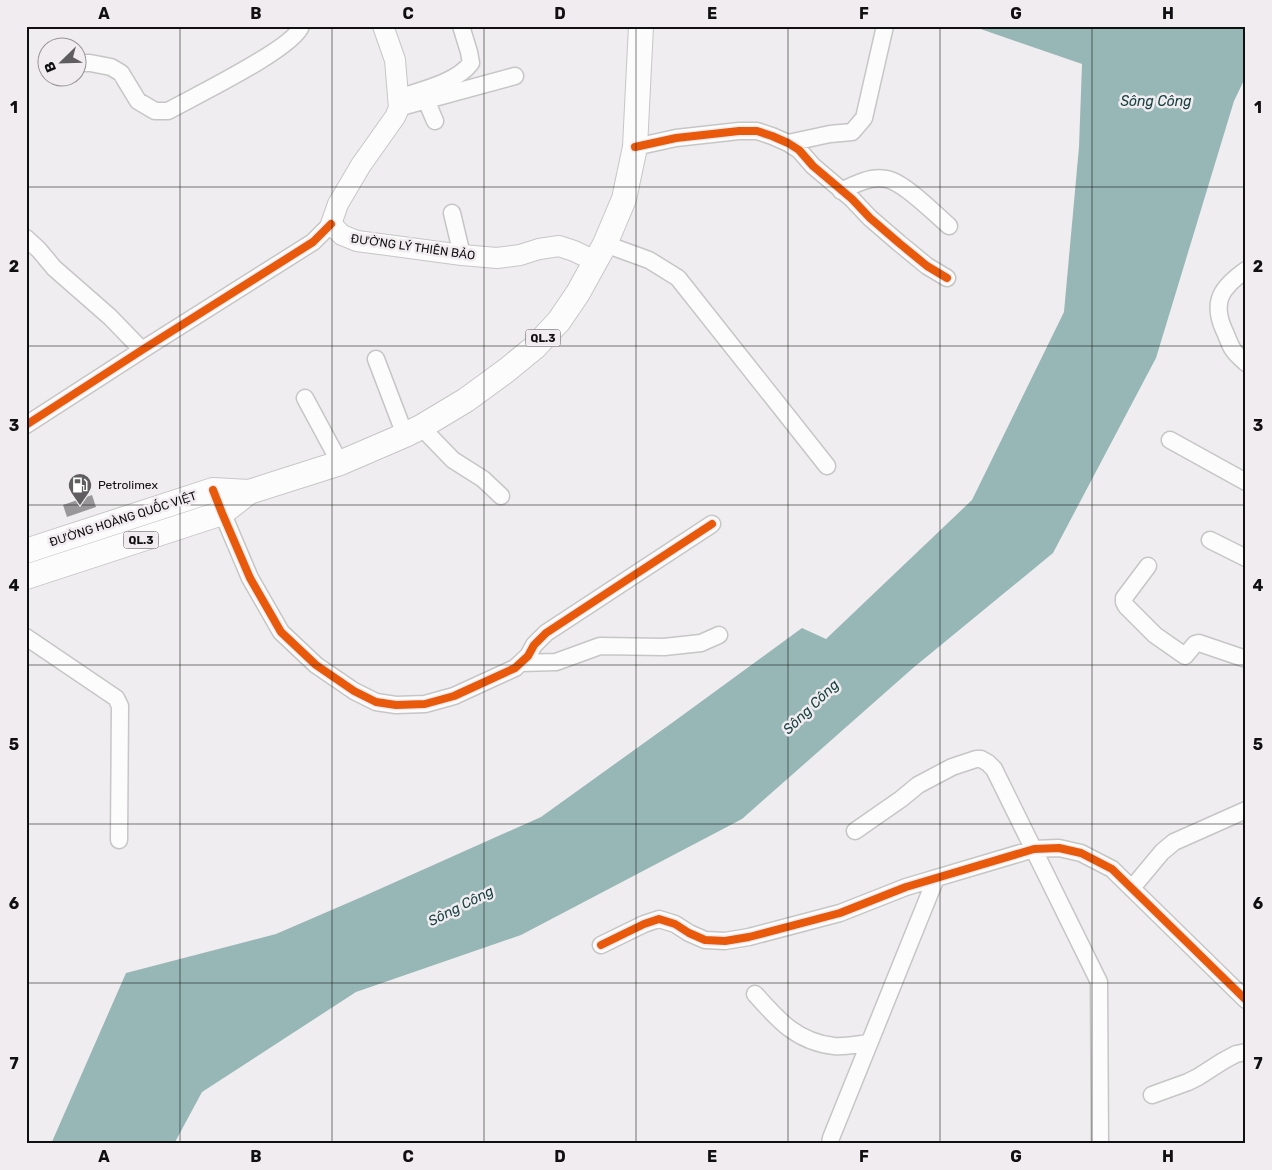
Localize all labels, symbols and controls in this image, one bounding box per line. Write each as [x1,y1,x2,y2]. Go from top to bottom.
text: A [98,4,110,23]
text: B [250,4,262,23]
text: C [402,4,414,23]
text: D [554,4,566,23]
text: E [707,4,717,23]
text: F [859,4,869,23]
text: G [1010,4,1022,23]
text: H [1162,4,1174,23]
north arrow [38,38,88,88]
text: B [41,59,60,75]
water label: Sông Công [1120,93,1192,110]
text: 1 [10,98,18,117]
text: 1 [1254,98,1262,117]
street label: ĐƯỜNG LÝ THIÊN BẢO [350,230,476,263]
text: 2 [9,257,19,276]
text: 2 [1253,257,1263,276]
road number: QL.3 [526,329,560,346]
text: 3 [9,416,19,435]
text: 3 [1253,416,1263,435]
fuel station icon: Petrolimex [67,472,93,506]
place label: Petrolimex [98,478,158,492]
street label: ĐƯỜNG HOÀNG QUỐC VIỆT [47,486,198,549]
road number: QL.3 [124,532,158,548]
text: 4 [9,576,20,595]
text: 4 [1253,576,1264,595]
water label: Sông Công [780,676,842,738]
text: 5 [9,735,19,754]
text: 5 [1253,735,1263,754]
water label: Sông Công [425,882,497,930]
text: 6 [9,894,19,913]
text: 6 [1253,894,1263,913]
text: 7 [9,1054,19,1073]
text: 7 [1253,1054,1263,1073]
text: A [98,1147,110,1166]
text: B [250,1147,262,1166]
text: C [402,1147,414,1166]
text: D [554,1147,566,1166]
text: E [707,1147,717,1166]
text: F [859,1147,869,1166]
text: G [1010,1147,1022,1166]
text: H [1162,1147,1174,1166]

